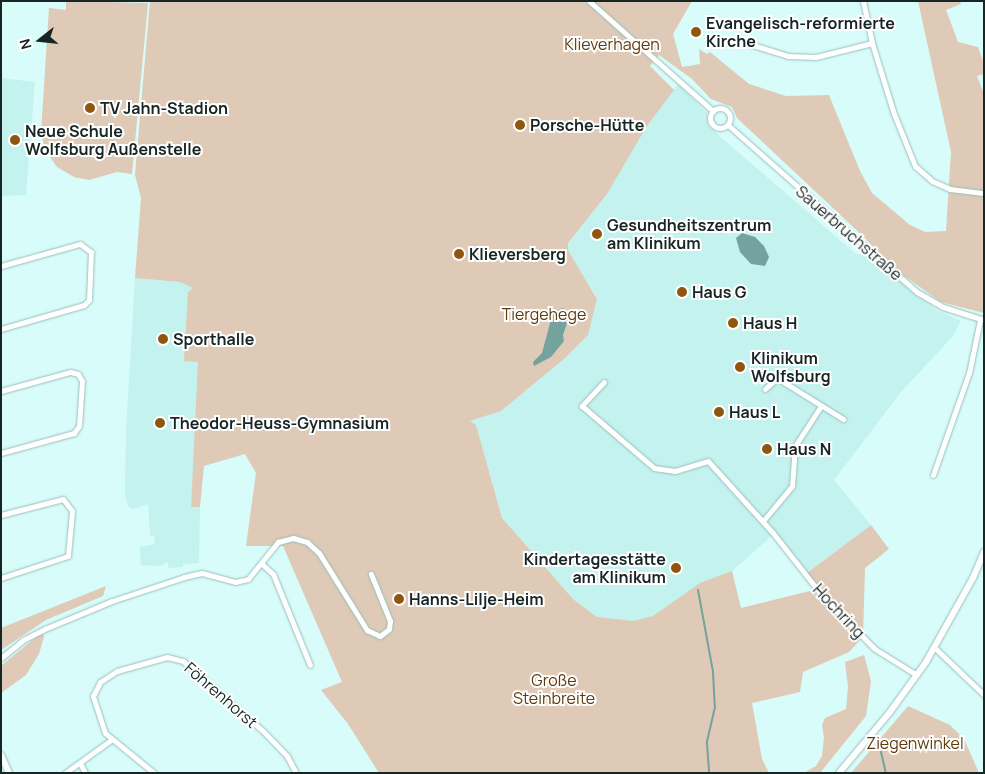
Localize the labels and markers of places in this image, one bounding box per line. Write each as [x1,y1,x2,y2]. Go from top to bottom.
place label: Evangelisch-reformierte Kirche [706,13,895,51]
marker: Evangelisch-reformierte Kirche [690,26,702,38]
place label: TV Jahn-Stadion [100,98,228,118]
marker: TV Jahn-Stadion [84,102,96,114]
place label: Porsche-Hütte [530,115,644,135]
marker: Porsche-Hütte [514,119,526,131]
place label: Neue Schule Wolfsburg Außenstelle [25,121,201,159]
marker: Neue Schule Wolfsburg Außenstelle [9,134,21,146]
place label: Gesundheitszentrum am Klinikum [607,215,771,253]
marker: Gesundheitszentrum am Klinikum [591,228,603,240]
place label: Klieversberg [469,244,566,264]
marker: Klieversberg [453,248,465,260]
place label: Haus G [692,282,746,302]
marker: Haus G [676,286,688,298]
place label: Haus H [743,313,797,333]
marker: Haus H [727,317,739,329]
place label: Sporthalle [173,329,254,349]
marker: Sporthalle [157,333,169,345]
place label: Klinikum Wolfsburg [751,348,831,386]
marker: Klinikum Wolfsburg [733,360,747,374]
place label: Haus L [729,402,780,422]
marker: Haus L [713,406,725,418]
place label: Theodor-Heuss-Gymnasium [170,413,389,433]
marker: Theodor-Heuss-Gymnasium [154,417,166,429]
place label: Haus N [777,439,831,459]
marker: Haus N [761,443,773,455]
place label: Kindertagesstätte am Klinikum [524,549,666,587]
marker: Kindertagesstätte am Klinikum [670,562,682,574]
place label: Hanns-Lilje-Heim [409,589,544,609]
marker: Hanns-Lilje-Heim [393,593,405,605]

